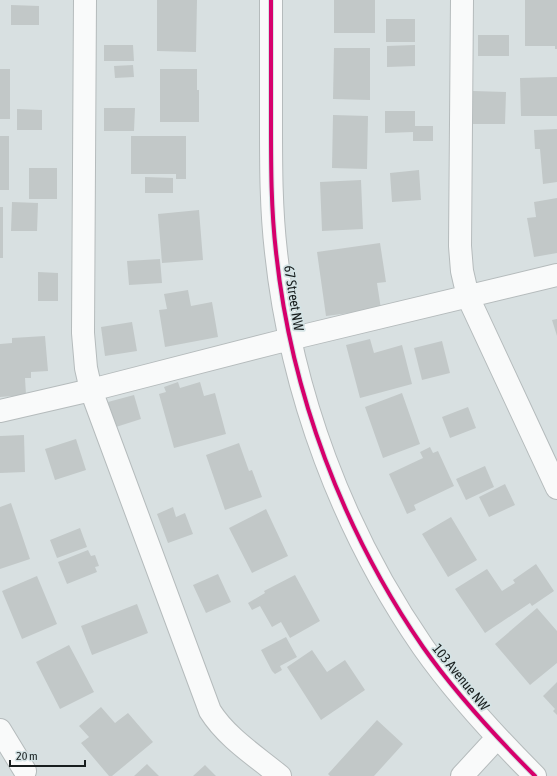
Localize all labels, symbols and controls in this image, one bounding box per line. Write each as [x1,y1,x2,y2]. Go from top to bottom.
street label: 67 Street NW [281,264,307,333]
street label: 103 Avenue NW [429,641,493,714]
scale bar [10,742,85,768]
text: 20 m [16,749,38,763]

